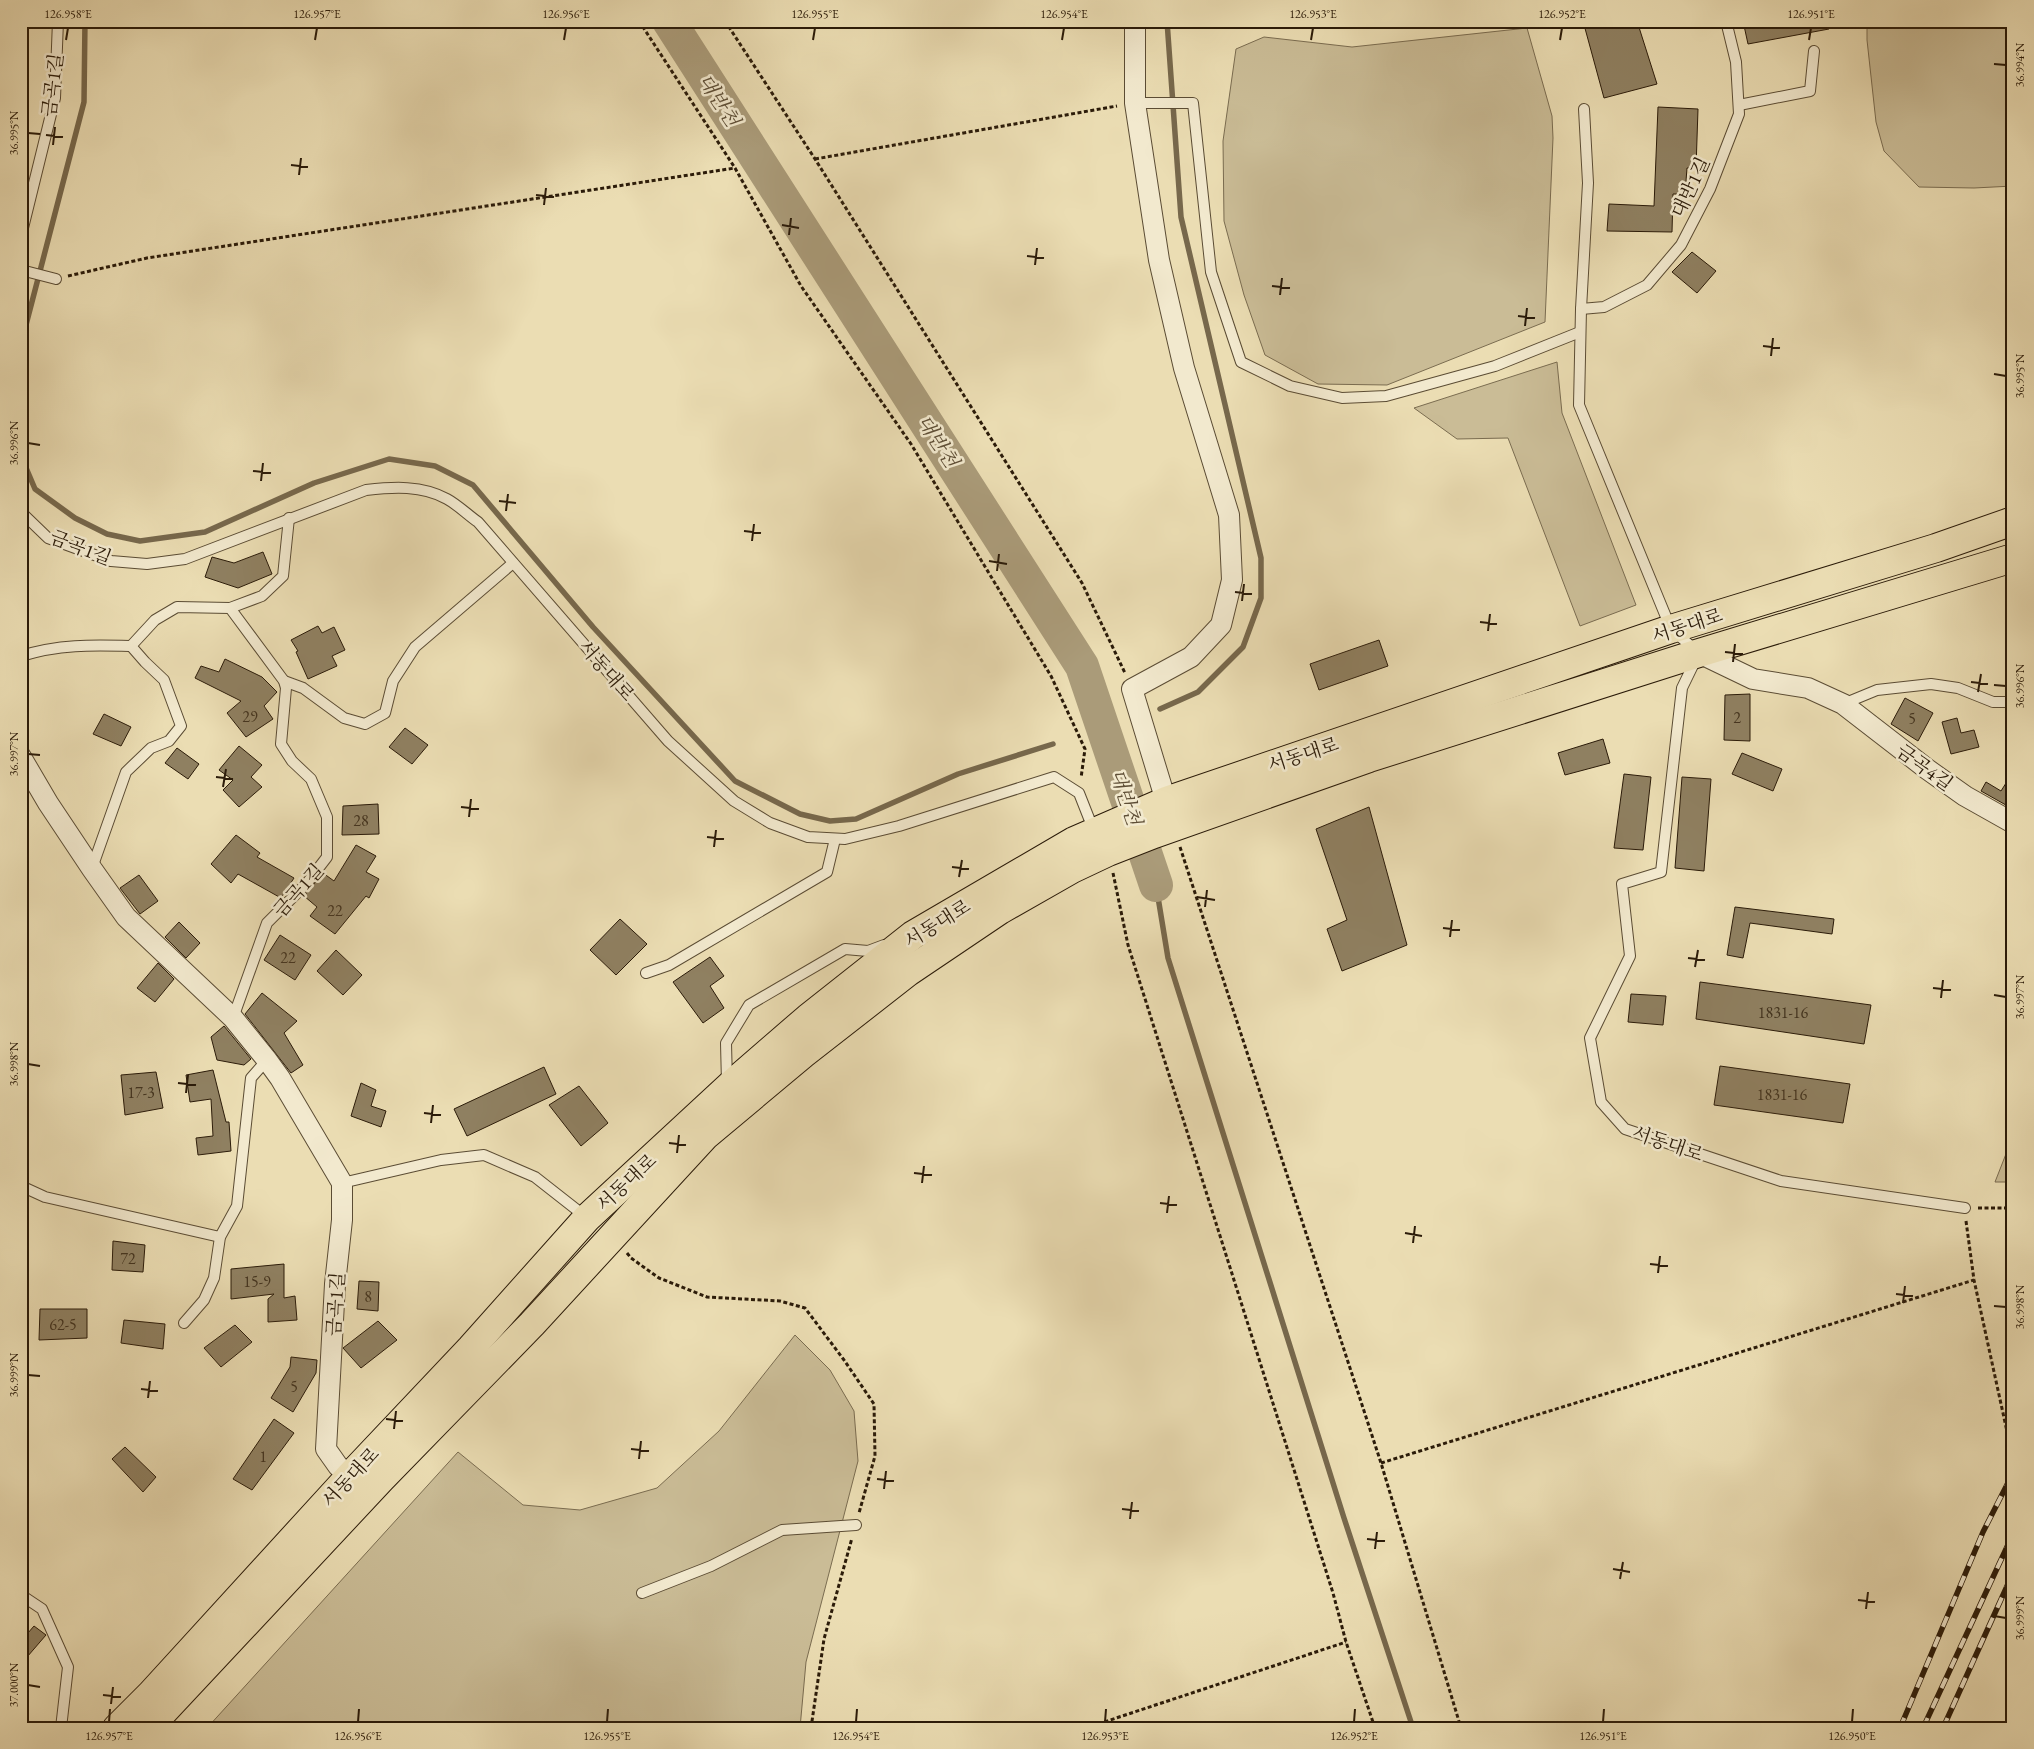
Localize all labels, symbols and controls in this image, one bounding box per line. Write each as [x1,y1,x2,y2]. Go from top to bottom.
text: 126.958°E [44,6,92,22]
text: 126.957°E [293,6,341,22]
text: 126.956°E [542,6,590,22]
text: 126.955°E [791,6,839,22]
text: 126.954°E [1040,6,1088,22]
text: 126.953°E [1289,6,1337,22]
text: 126.952°E [1538,6,1586,22]
text: 126.951°E [1787,6,1835,22]
text: 36.994°N [2012,42,2028,87]
street label: 금곡1길 [36,52,69,118]
water label: 대반천 [692,69,747,133]
text: 36.995°N [6,110,22,155]
street label: 대반1길 [1666,153,1715,222]
text: 36.995°N [2012,353,2028,398]
water label: 대반천 [911,410,966,474]
text: 36.996°N [6,420,22,465]
street label: 금곡1길 [46,524,115,571]
street label: 서동대로 [1648,602,1726,649]
street label: 서동대로 [573,634,640,706]
text: 36.996°N [2012,663,2028,708]
house number: 29 [242,706,258,727]
house number: 2 [1733,707,1741,728]
house number: 5 [1908,708,1916,729]
text: 36.997°N [6,731,22,776]
street label: 서동대로 [1264,731,1342,778]
street label: 금곡4길 [1891,738,1958,796]
water label: 대반천 [1104,765,1148,830]
house number: 28 [353,810,369,831]
street label: 금곡1길 [268,858,329,923]
street label: 서동대로 [900,893,975,953]
house number: 22 [327,900,343,921]
house number: 22 [280,947,296,968]
text: 36.997°N [2012,974,2028,1019]
house number: 1831-16 [1758,1002,1809,1023]
text: 36.998°N [6,1041,22,1086]
house number: 17-3 [127,1082,155,1103]
house number: 1831-16 [1757,1084,1808,1105]
street label: 서동대로 [1629,1120,1707,1167]
street label: 서동대로 [591,1148,662,1217]
house number: 72 [120,1248,136,1269]
house number: 15-9 [243,1271,271,1292]
street label: 금곡1길 [321,1271,350,1337]
text: 36.998°N [2012,1284,2028,1329]
house number: 8 [364,1286,372,1307]
house number: 62-5 [49,1314,77,1335]
text: 36.999°N [6,1352,22,1397]
house number: 5 [290,1376,298,1397]
street label: 서동대로 [316,1442,385,1513]
house number: 1 [259,1446,267,1467]
text: 36.999°N [2012,1595,2028,1640]
text: 37.000°N [6,1662,22,1707]
text: 126.957°E [85,1728,133,1744]
text: 126.956°E [334,1728,382,1744]
text: 126.955°E [583,1728,631,1744]
text: 126.954°E [832,1728,880,1744]
text: 126.953°E [1081,1728,1129,1744]
text: 126.952°E [1330,1728,1378,1744]
text: 126.951°E [1579,1728,1627,1744]
text: 126.950°E [1828,1728,1876,1744]

